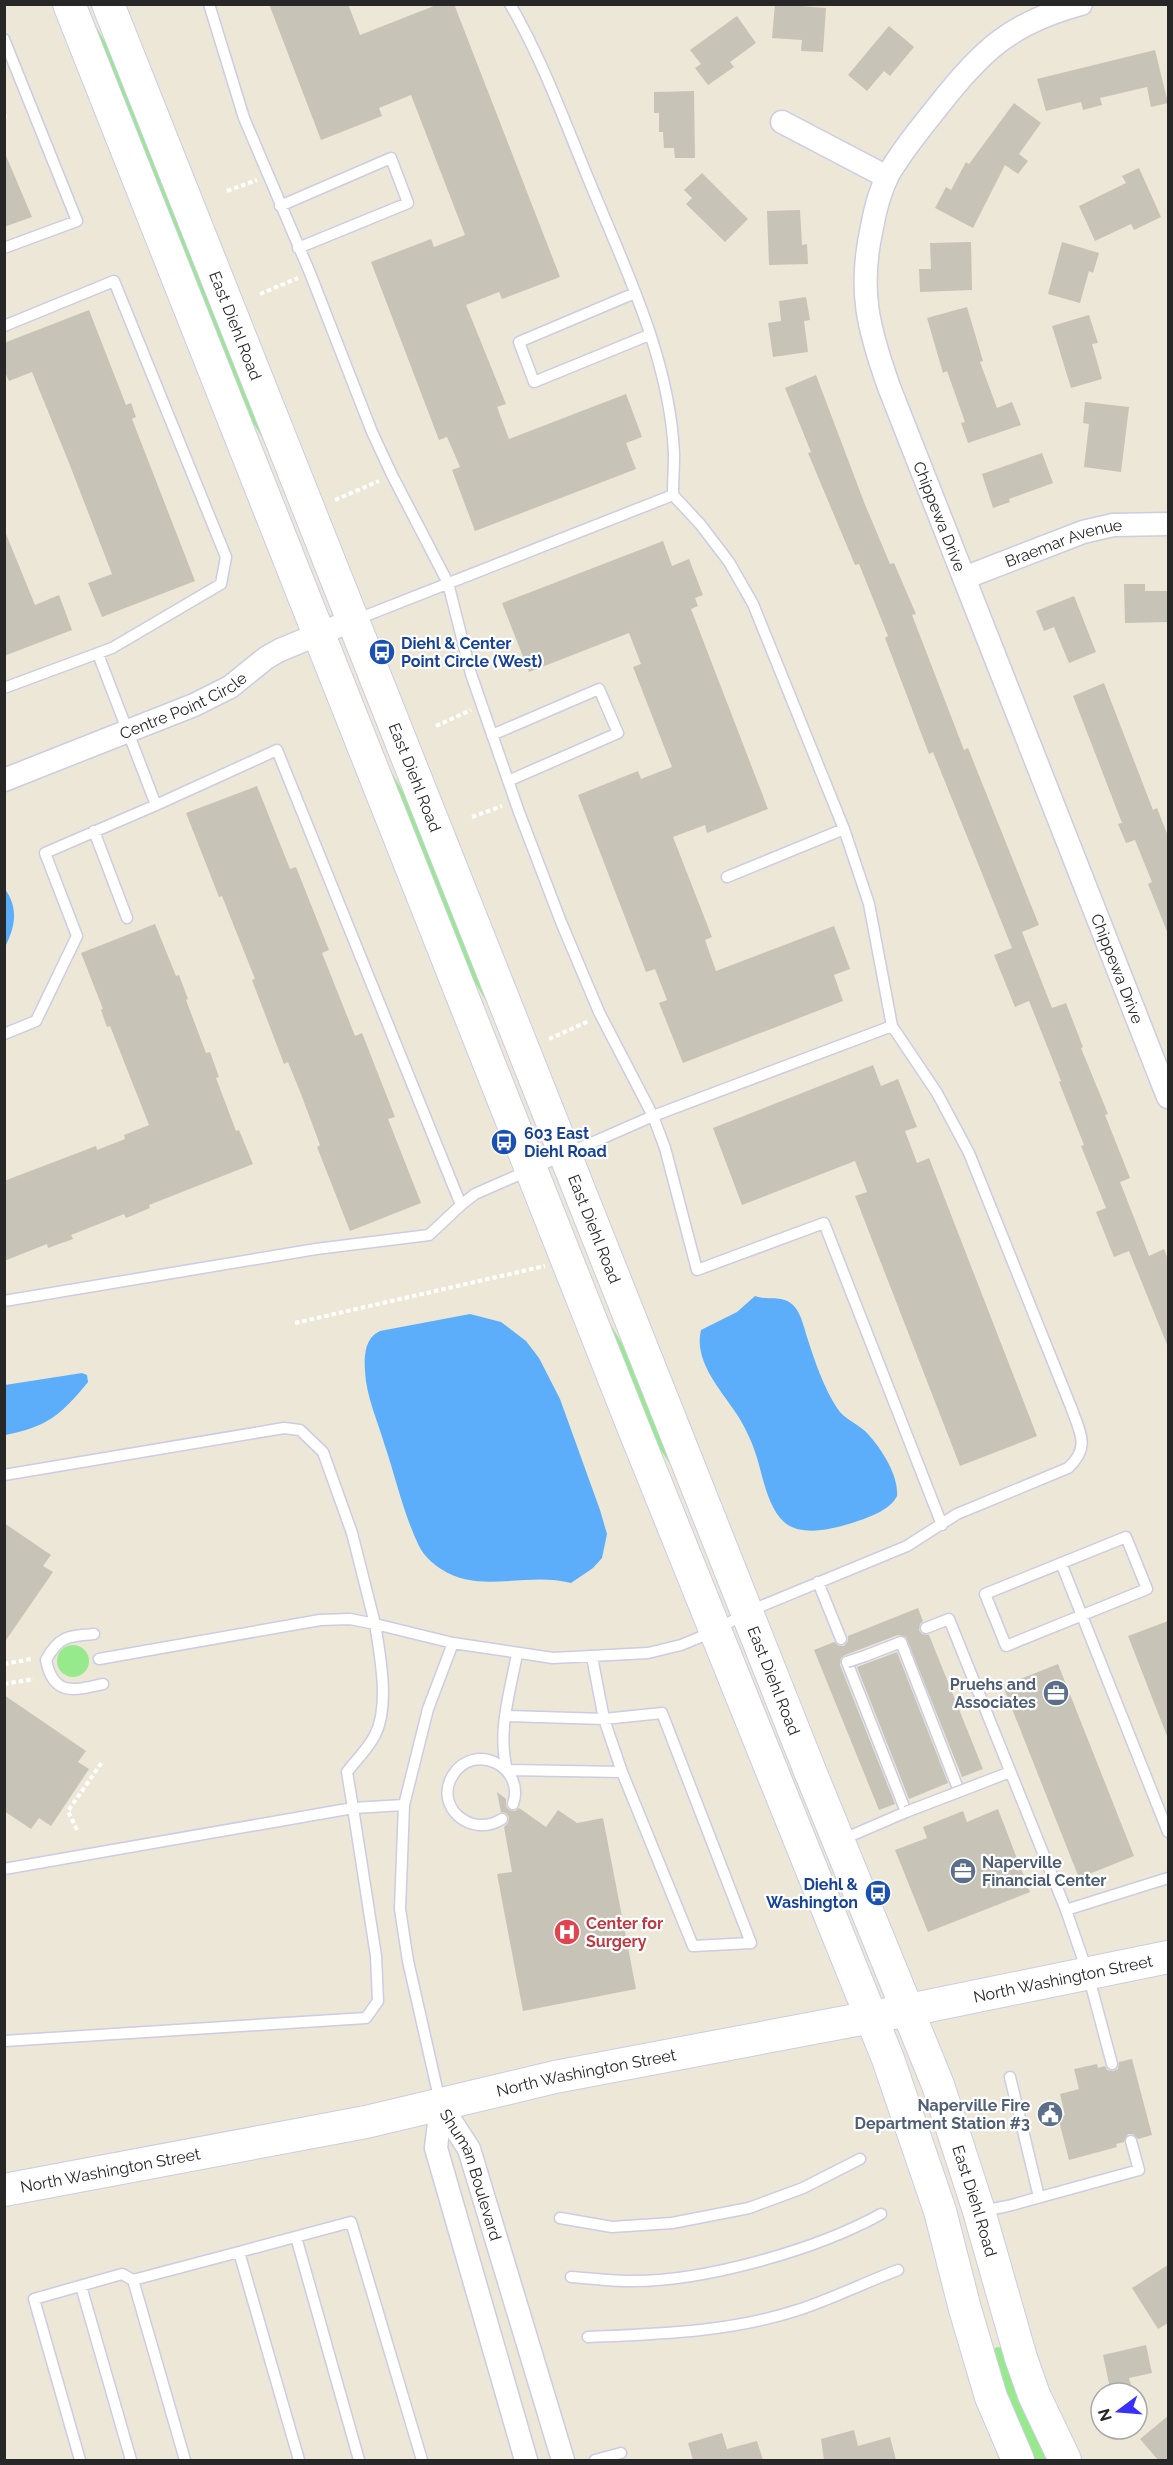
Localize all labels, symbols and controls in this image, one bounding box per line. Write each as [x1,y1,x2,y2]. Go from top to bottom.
street label: East Diehl Road [205,268,265,383]
street label: Chippewa Drive [909,459,969,574]
street label: Braemar Avenue [1002,516,1122,571]
place label: Diehl & Center Point Circle (West) [401,634,542,671]
bus stop icon: Diehl & Center Point Circle (West) [367,637,397,667]
street label: Centre Point Circle [117,668,251,743]
street label: East Diehl Road [385,720,445,835]
street label: Chippewa Drive [1087,911,1147,1026]
place label: 603 East Diehl Road [524,1124,607,1161]
bus stop icon: 603 East Diehl Road [489,1127,519,1157]
street label: East Diehl Road [564,1172,624,1286]
street label: East Diehl Road [743,1623,804,1738]
place label: Pruehs and Associates [950,1675,1036,1712]
office icon: Pruehs and Associates [1041,1678,1071,1708]
place label: Naperville Financial Center [982,1853,1107,1890]
office icon: Naperville Financial Center [948,1856,978,1886]
place label: Diehl & Washington [766,1875,859,1912]
bus stop icon: Diehl & Washington [863,1878,893,1908]
place label: Center for Surgery [586,1914,663,1951]
hospital icon: Center for Surgery [552,1917,582,1947]
street label: North Washington Street [972,1951,1155,2007]
street label: North Washington Street [495,2045,678,2101]
place label: Naperville Fire Department Station #3 [854,2096,1030,2133]
public building icon: Naperville Fire Department Station #3 [1035,2099,1065,2129]
street label: Shuman Boulevard [436,2106,505,2243]
street label: East Diehl Road [948,2143,1001,2259]
street label: North Washington Street [19,2144,202,2197]
north arrow [1089,2381,1149,2441]
text: N [1094,2407,1116,2423]

